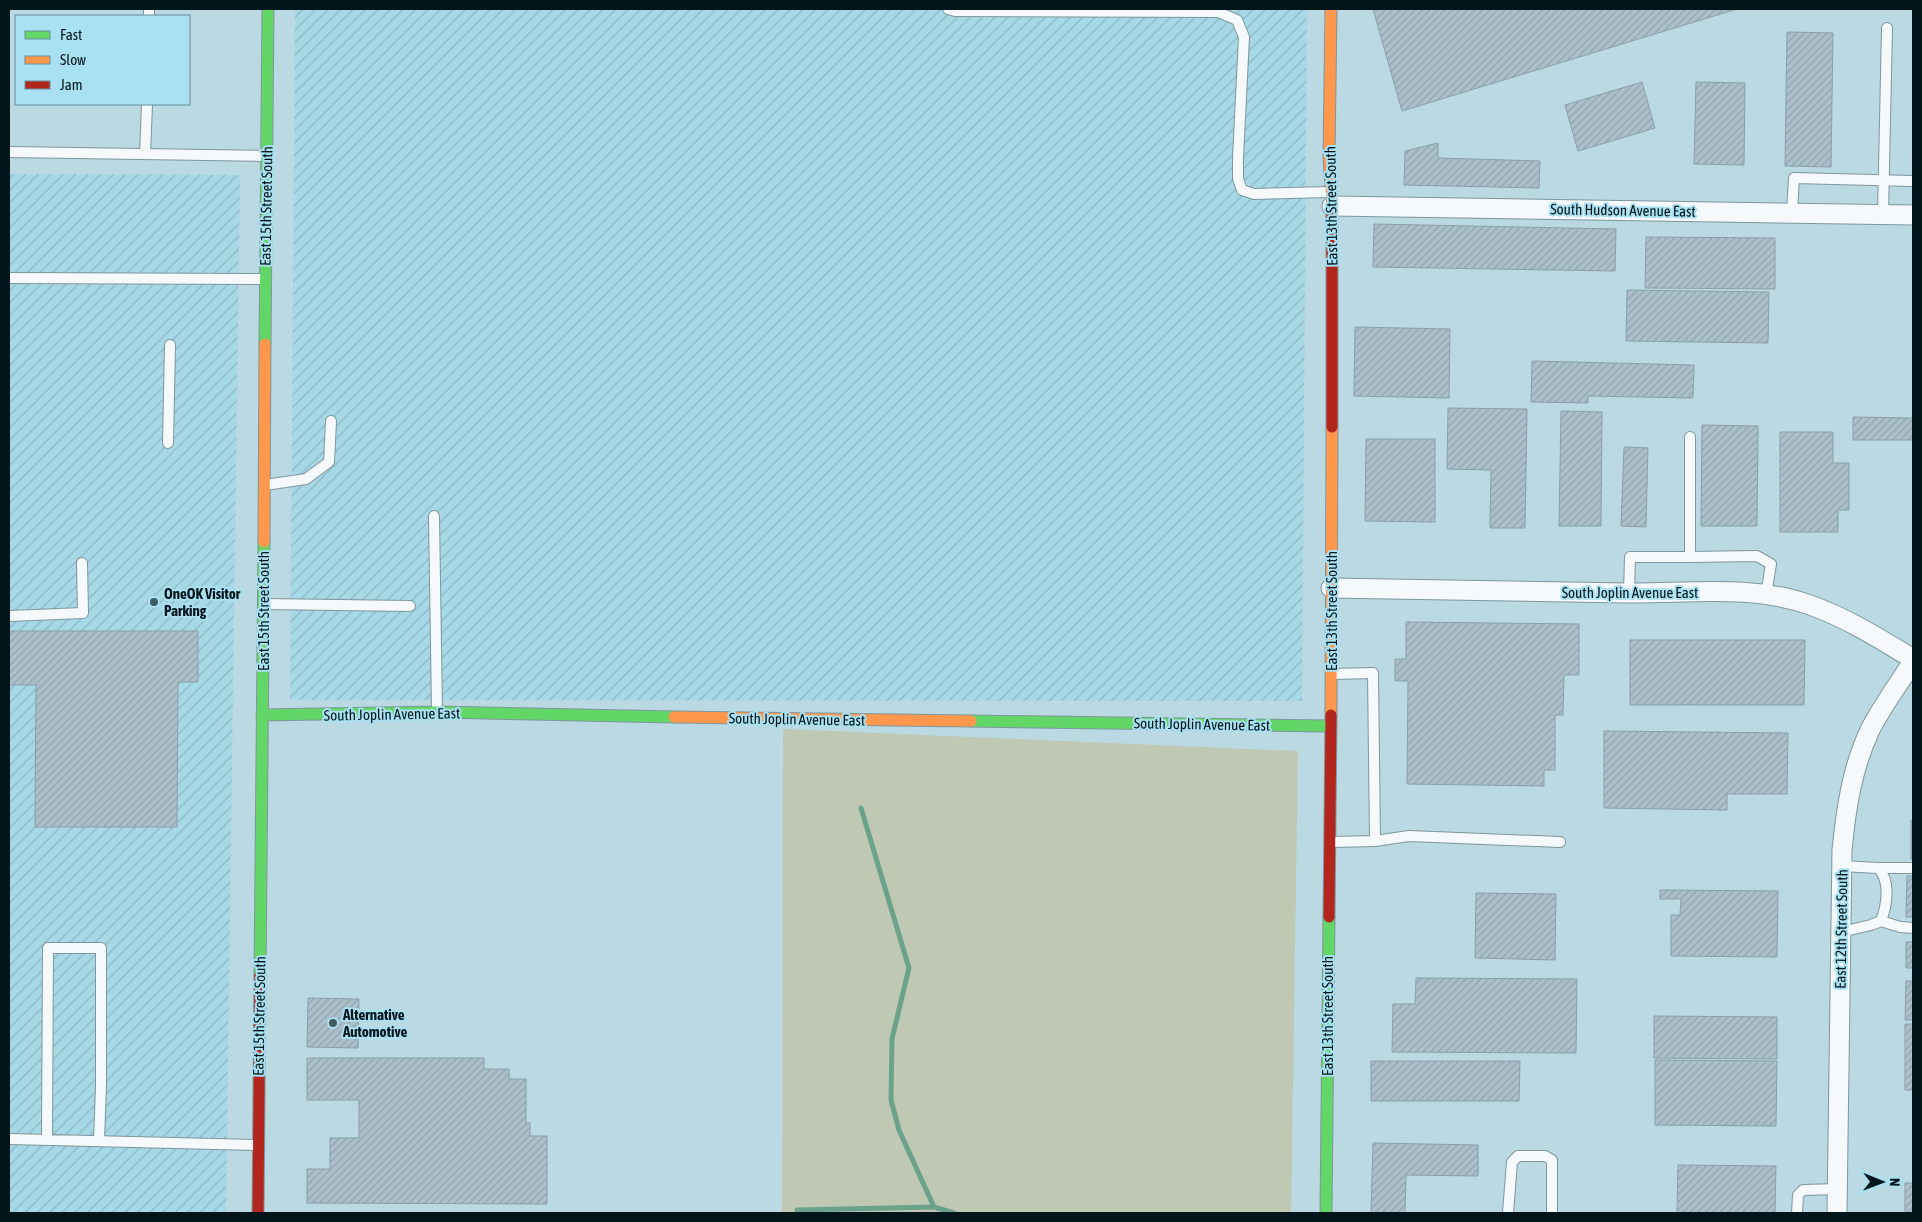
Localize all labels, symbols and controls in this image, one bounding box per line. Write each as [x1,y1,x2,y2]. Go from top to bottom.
legend [15,15,190,105]
text: Fast [60,26,82,43]
text: Slow [60,51,86,68]
text: Jam [60,76,83,93]
street label: East 15th Street South [256,146,276,266]
street label: East 13th Street South [1321,146,1341,266]
street label: South Hudson Avenue East [1550,200,1696,220]
street label: East 15th Street South [255,551,272,671]
street label: East 13th Street South [1323,551,1340,671]
street label: South Joplin Avenue East [1562,584,1698,601]
place label: OneOK Visitor Parking [164,585,241,619]
marker: OneOK Visitor Parking [148,596,160,608]
street label: South Joplin Avenue East [324,704,460,724]
street label: South Joplin Avenue East [729,709,865,729]
street label: South Joplin Avenue East [1134,714,1270,734]
street label: East 12th Street South [1831,869,1851,989]
street label: East 15th Street South [249,956,269,1076]
street label: East 13th Street South [1319,956,1336,1076]
place label: Alternative Automotive [342,1006,407,1040]
marker: Alternative Automotive [327,1017,339,1029]
north arrow [1857,1157,1907,1207]
text: N [1887,1178,1903,1186]

